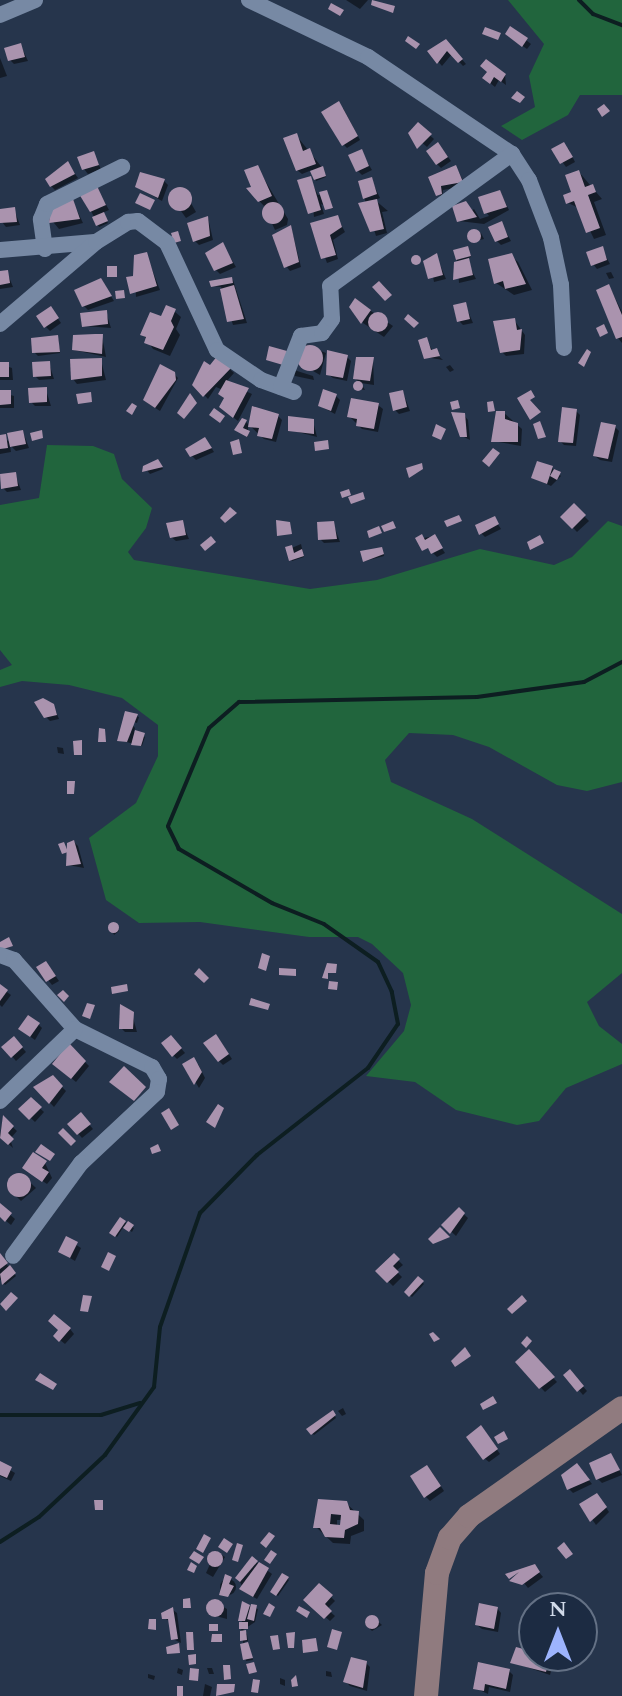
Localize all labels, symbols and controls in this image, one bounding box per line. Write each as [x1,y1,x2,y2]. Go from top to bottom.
north arrow [518,1592,598,1672]
text: N [549,1593,567,1626]

